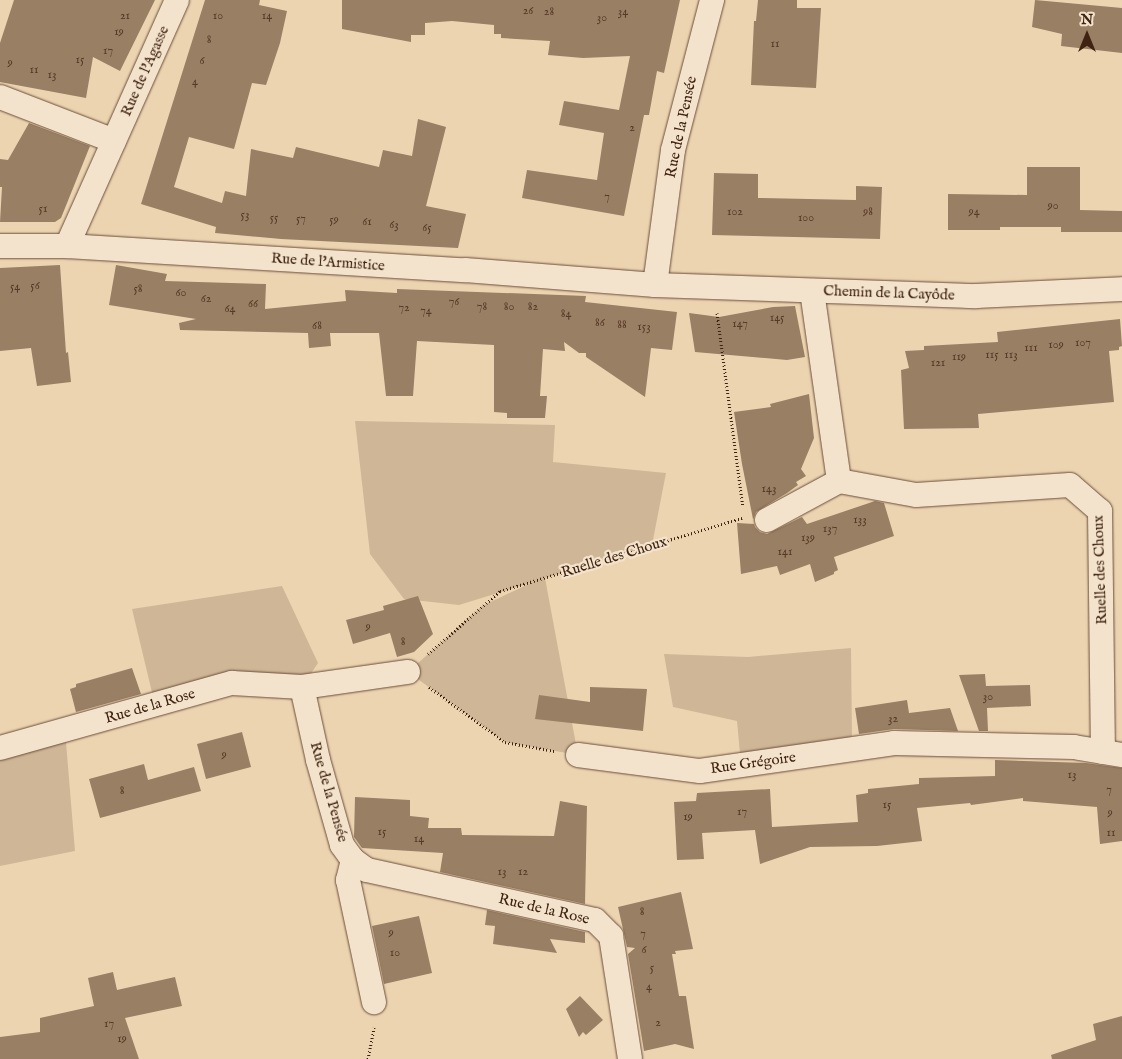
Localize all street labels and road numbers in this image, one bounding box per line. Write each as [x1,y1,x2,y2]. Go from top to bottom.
street label: Rue de l'Agasse [117,23,173,119]
street label: Rue de la Pensée [661,74,701,180]
street label: Rue de l'Armistice [271,249,385,275]
street label: Chemin de la Cayôde [823,282,955,304]
street label: Ruelle des Choux [1089,515,1111,625]
street label: Ruelle des Choux [559,532,669,582]
street label: Rue de la Rose [103,685,197,727]
street label: Rue de la Pensée [306,740,352,844]
street label: Rue Grégoire [709,748,797,778]
street label: Rue de la Rose [497,890,591,928]

